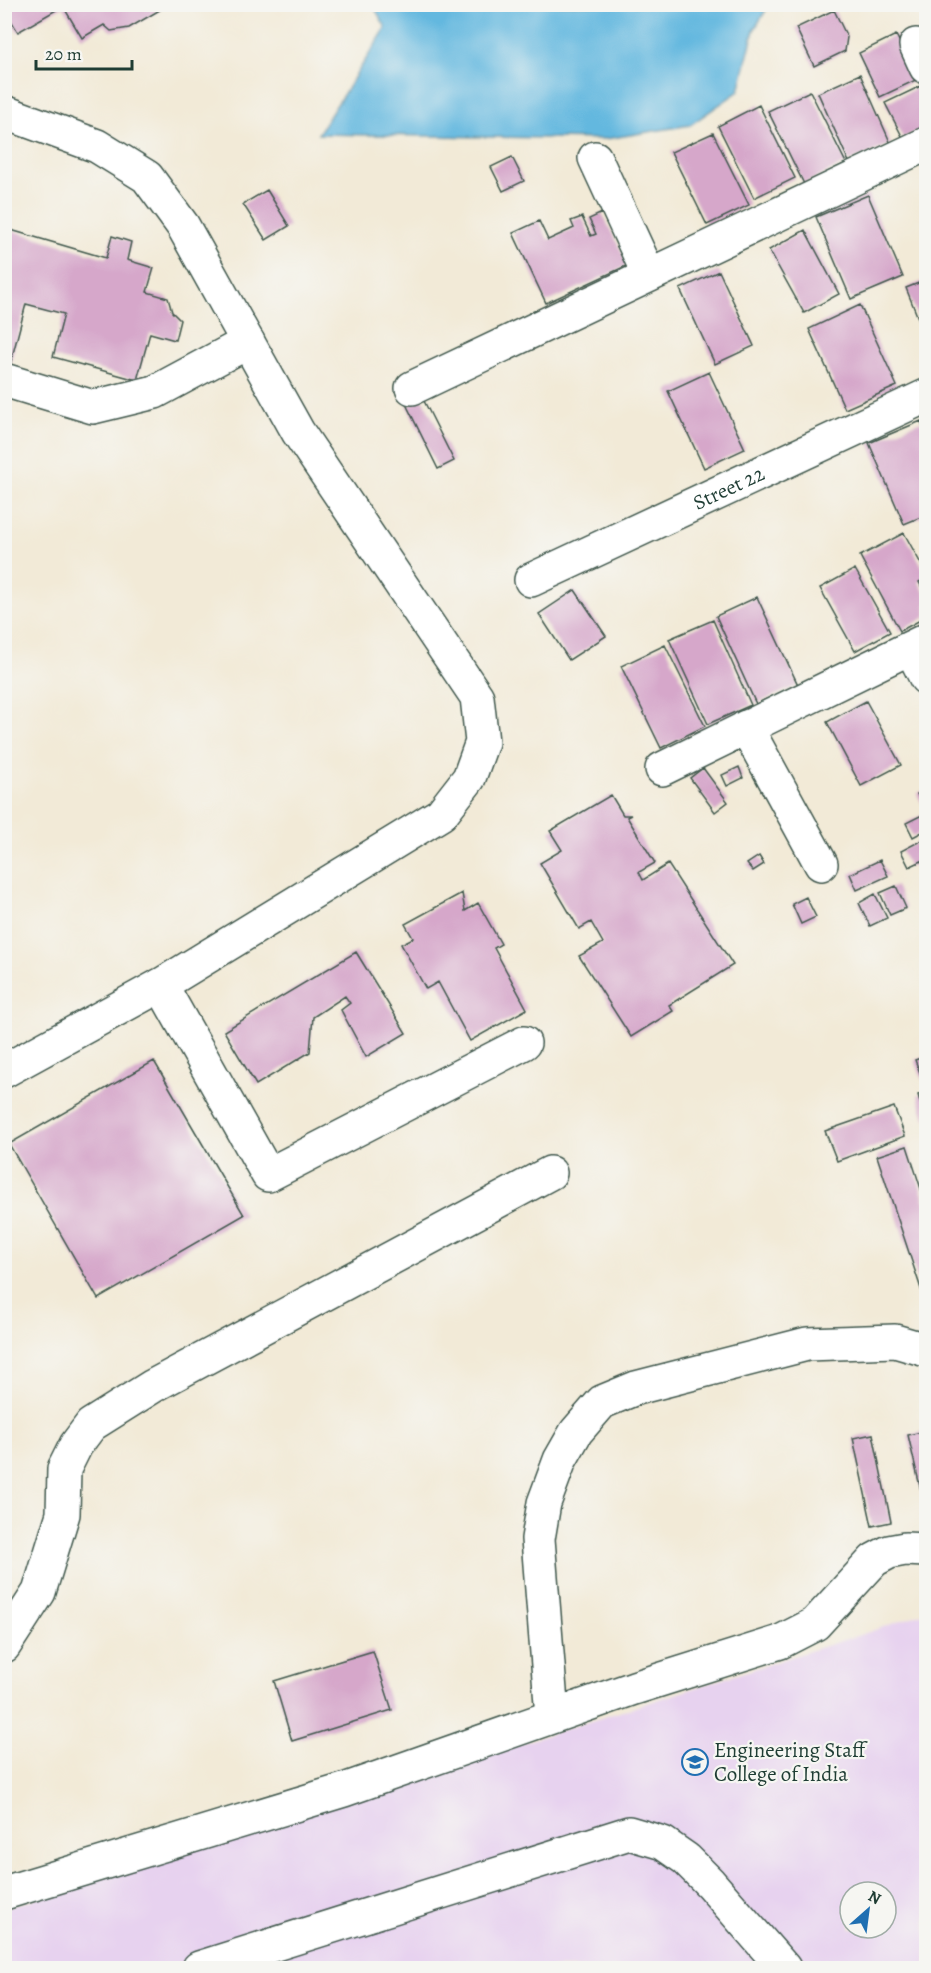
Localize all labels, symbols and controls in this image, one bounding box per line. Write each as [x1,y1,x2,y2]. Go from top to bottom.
scale bar [36,33,132,71]
text: 20 m [45,42,82,66]
street label: Street 22 [688,459,769,517]
place label: Engineering Staff College of India [714,1736,868,1788]
school or university icon: Engineering Staff College of India [680,1747,710,1777]
north arrow [838,1880,898,1940]
text: N [864,1885,885,1910]

